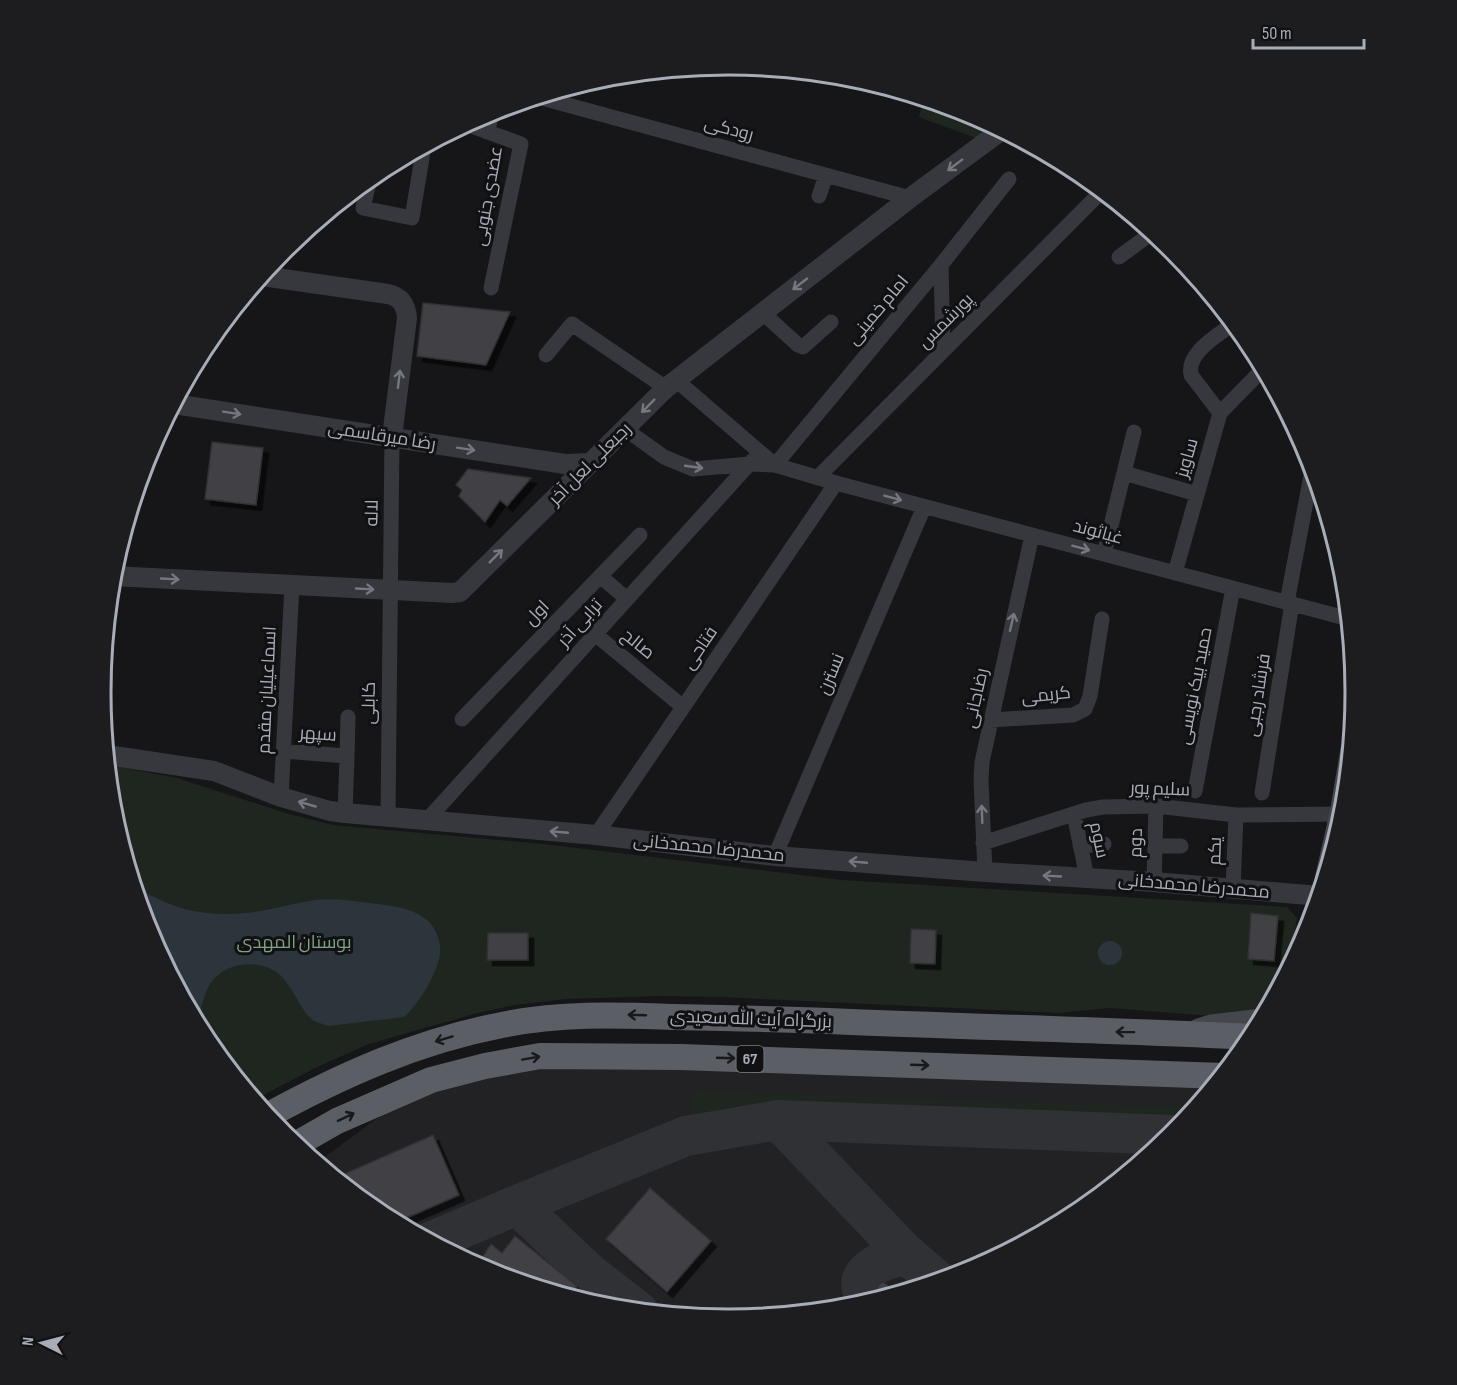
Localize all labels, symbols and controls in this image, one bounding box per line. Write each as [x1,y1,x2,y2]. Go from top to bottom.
scale bar [1253,12,1364,50]
text: 50 m [1262,23,1292,44]
street label: رودکی [702,112,756,146]
street label: عضدی جنوبی [469,144,507,248]
one-way arrow [947,158,963,171]
street label: امام خمینی [843,271,914,350]
one-way arrow [792,277,808,290]
street label: پورشمس [914,289,979,354]
one-way arrow [394,370,405,390]
one-way arrow [641,398,656,413]
one-way arrow [222,407,241,418]
street label: رضا میرقاسمی [326,417,438,455]
street label: رجبعلی لعل آخر [544,418,636,510]
street label: ساویز [1171,436,1203,481]
one-way arrow [456,443,476,454]
one-way arrow [683,461,703,472]
one-way arrow [883,493,902,505]
street label: لاله [361,499,383,527]
street label: غیاثوند [1071,515,1125,549]
one-way arrow [1071,543,1090,554]
one-way arrow [489,549,504,564]
one-way arrow [160,573,180,584]
one-way arrow [355,583,375,594]
street label: ترابی آذر [552,595,607,652]
street label: اول [520,596,554,630]
one-way arrow [1007,613,1019,632]
street label: فتاحی [678,622,722,674]
street label: صالح [617,624,659,664]
street label: اسماعیلیان مقدم [253,625,282,755]
street label: حمید بیک نویسی [1173,626,1217,746]
street label: نسترن [813,650,849,698]
street label: فرشاد رجبی [1241,652,1275,738]
street label: رضاجانی [959,666,993,730]
street label: کابلی [358,681,380,725]
street label: کریمی [1020,682,1072,708]
street label: سپهر [298,722,337,746]
street label: سلیم پور [1128,777,1191,802]
one-way arrow [298,798,317,810]
one-way arrow [976,805,988,825]
street label: سوم [1084,820,1113,860]
one-way arrow [550,826,570,837]
street label: دوم [1125,828,1148,858]
street label: محمدرضا محمدخانی [632,830,786,866]
street label: یکم [1204,836,1227,866]
one-way arrow [848,857,868,868]
street label: محمدرضا محمدخانی [1117,869,1271,903]
one-way arrow [1043,870,1063,881]
park label: بوستان المهدی [236,932,352,953]
street label: بزرگراه آیت الله سعیدی [670,1004,832,1032]
one-way arrow [627,1010,647,1021]
one-way arrow [1116,1026,1136,1038]
one-way arrow [435,1034,454,1045]
road number: 67 [736,1046,764,1072]
one-way arrow [520,1052,540,1063]
one-way arrow [715,1053,735,1064]
one-way arrow [910,1060,930,1071]
one-way arrow [337,1111,355,1122]
north arrow [12,1313,72,1373]
text: N [19,1336,38,1347]

